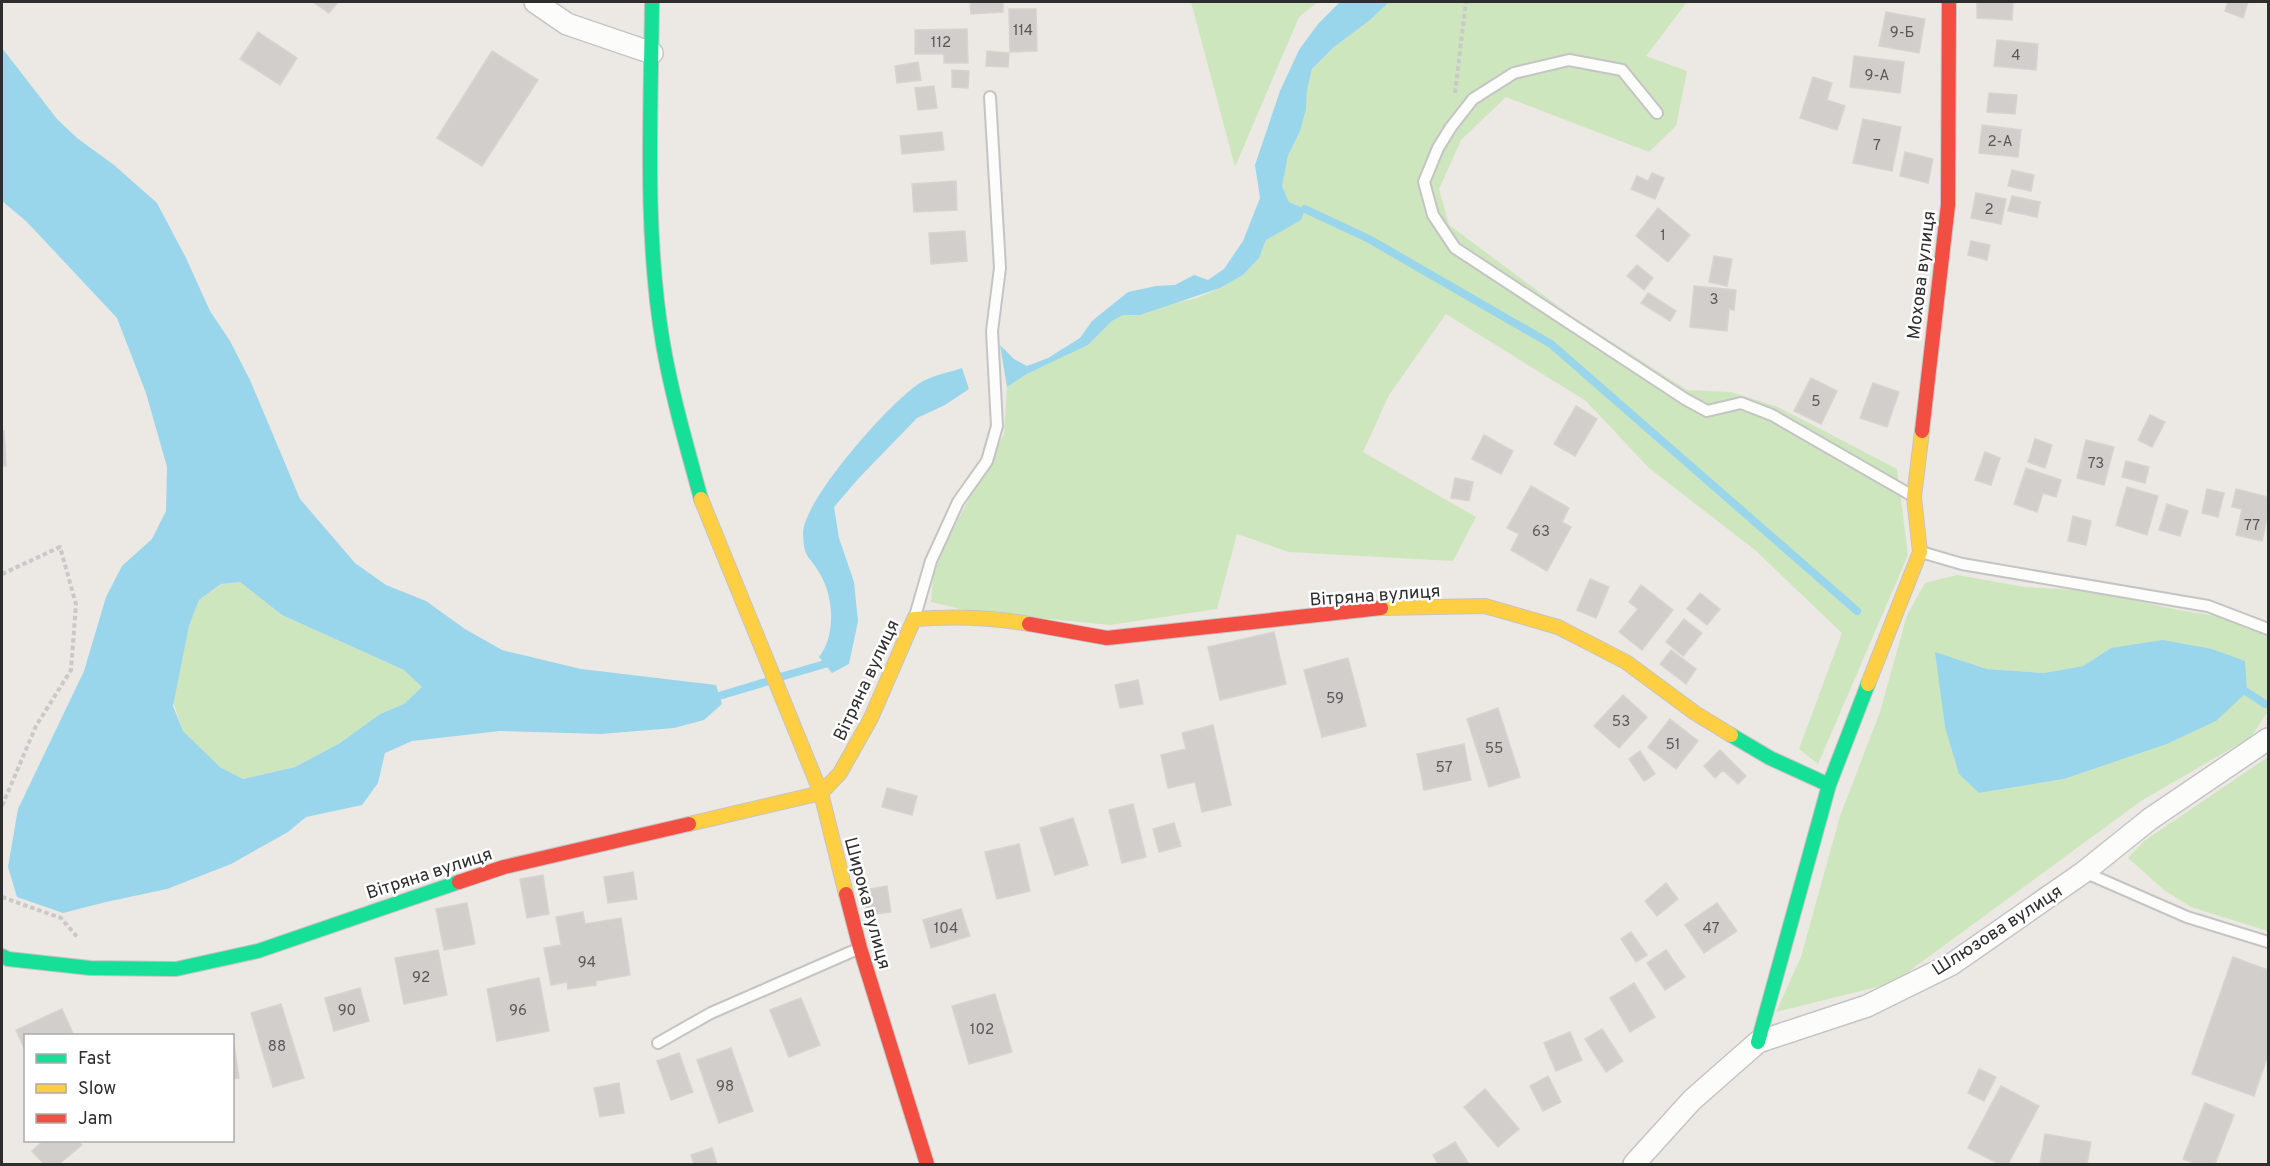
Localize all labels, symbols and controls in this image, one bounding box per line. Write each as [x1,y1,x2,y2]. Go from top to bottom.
house number: 114 [1013,22,1033,41]
house number: 9-Б [1890,24,1914,43]
house number: 112 [931,34,951,53]
house number: 4 [2011,47,2021,66]
house number: 9-А [1865,67,1889,86]
house number: 2-А [1987,133,2013,152]
house number: 7 [1873,137,1881,156]
house number: 2 [1984,201,1994,220]
street label: Мохова вулиця [1903,210,1942,341]
house number: 1 [1660,227,1666,246]
house number: 3 [1709,291,1719,310]
house number: 5 [1811,393,1821,412]
house number: 73 [2088,455,2104,474]
house number: 77 [2244,517,2260,536]
house number: 63 [1532,523,1550,542]
street label: Вітряна вулиця [1309,580,1441,613]
street label: Вітряна вулиця [829,616,906,745]
house number: 59 [1326,690,1344,709]
house number: 53 [1612,713,1630,732]
house number: 51 [1666,736,1680,755]
house number: 55 [1485,740,1503,759]
house number: 57 [1436,759,1453,778]
street label: Широка вулиця [838,835,895,972]
street label: Вітряна вулиця [364,843,495,906]
street label: Шлюзова вулиця [1928,881,2067,982]
house number: 104 [934,920,958,939]
house number: 47 [1703,920,1720,939]
house number: 94 [578,954,596,973]
house number: 92 [412,969,430,988]
house number: 90 [338,1002,356,1021]
house number: 96 [509,1002,527,1021]
house number: 102 [970,1021,994,1040]
legend [24,1034,234,1142]
house number: 88 [268,1038,286,1057]
text: Fast [78,1048,111,1071]
text: Slow [78,1078,116,1101]
house number: 98 [716,1078,734,1097]
text: Jam [78,1108,113,1131]

